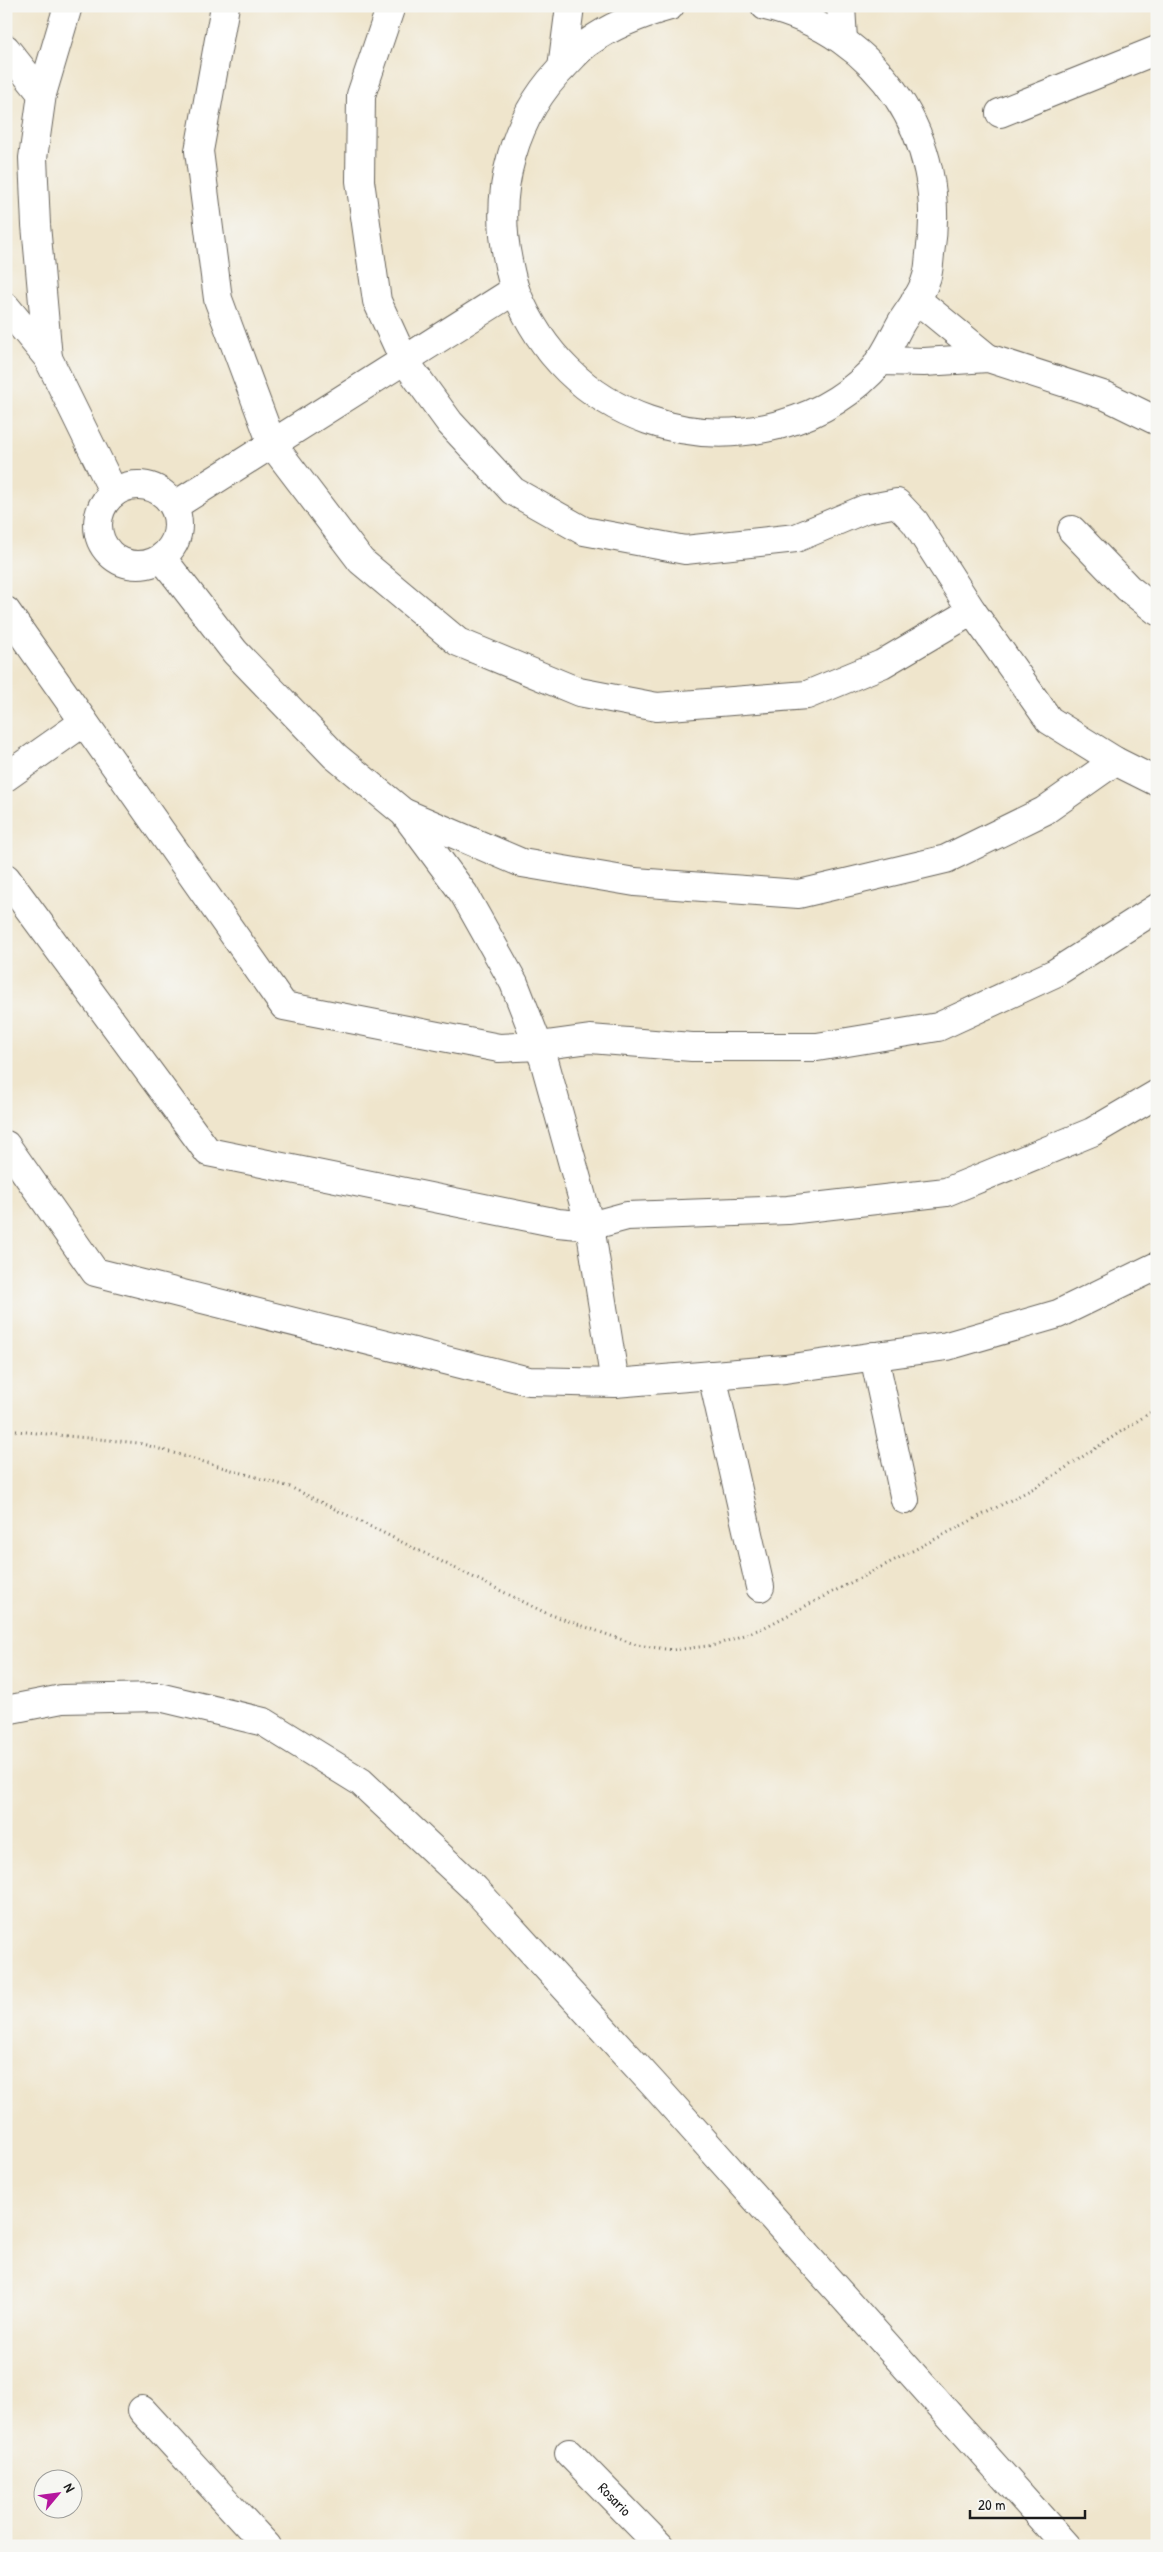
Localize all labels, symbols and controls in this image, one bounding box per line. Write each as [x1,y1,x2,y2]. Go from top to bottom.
north arrow [32,2470,82,2520]
street label: Rosario [593,2478,636,2521]
text: N [60,2480,80,2496]
scale bar [970,2487,1086,2519]
text: 20 m [978,2494,1005,2515]

